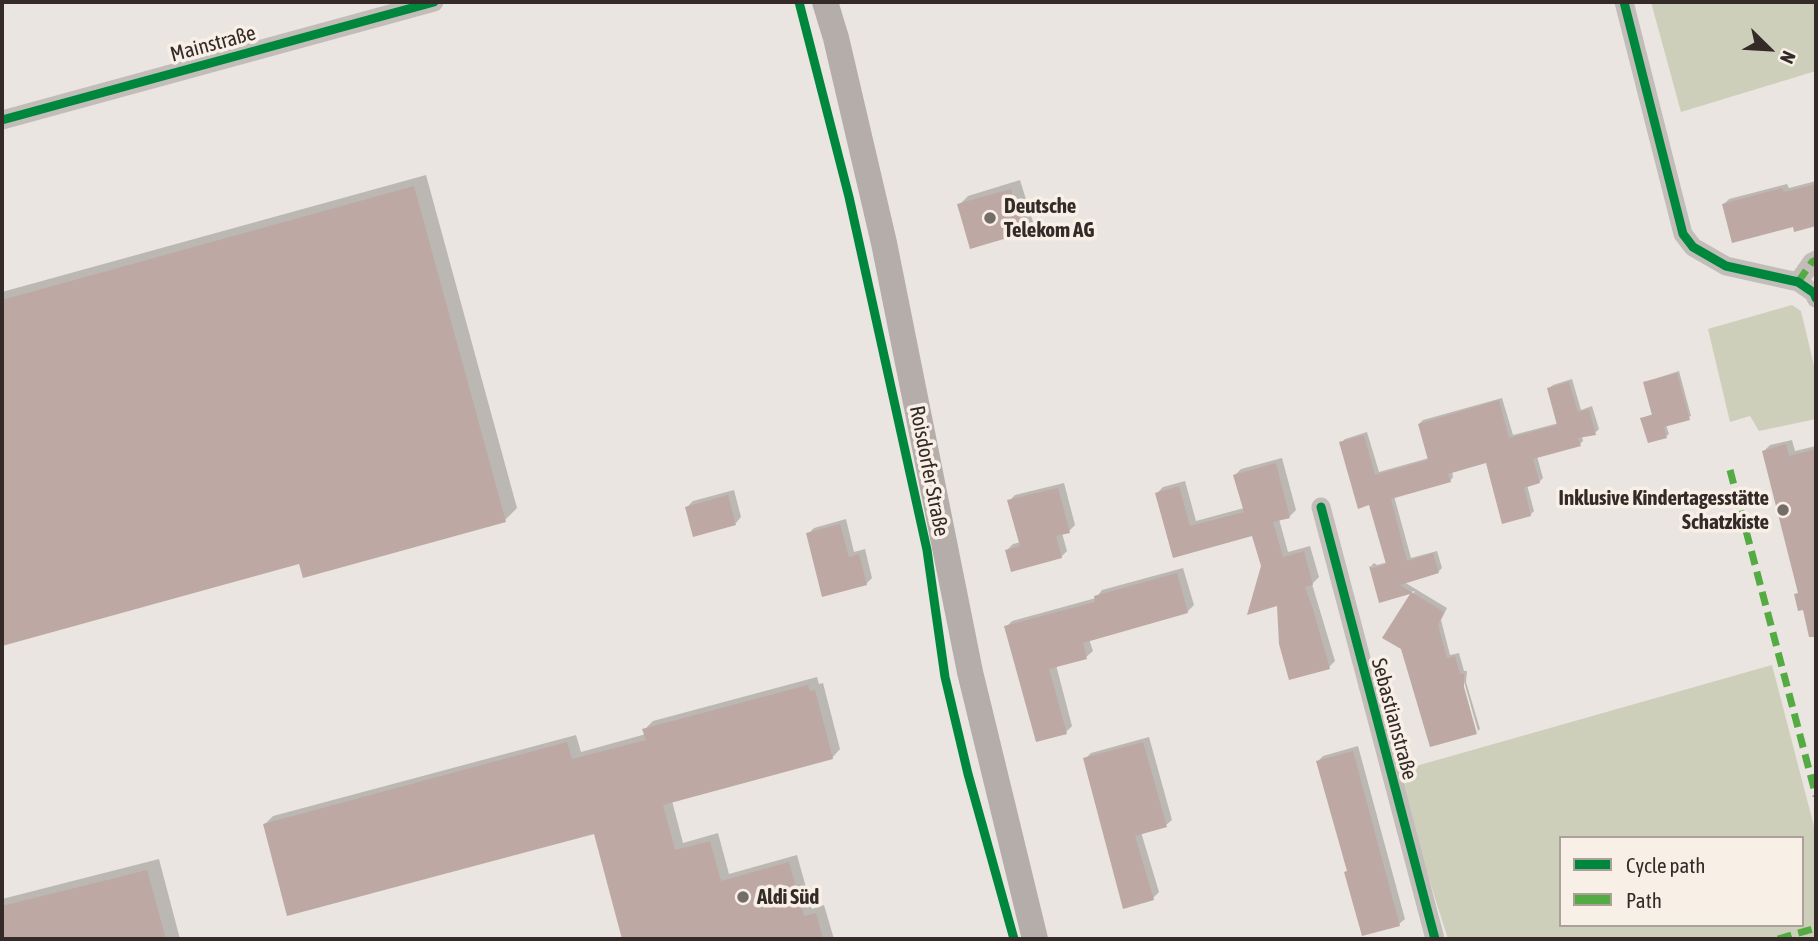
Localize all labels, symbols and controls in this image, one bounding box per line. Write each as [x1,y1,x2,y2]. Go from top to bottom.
north arrow [1734,14,1804,84]
street label: Mainstraße [168,21,258,67]
text: N [1776,48,1801,67]
place label: Deutsche Telekom AG [1004,193,1094,243]
marker: Deutsche Telekom AG [982,210,998,226]
street label: Roisdorfer Straße [904,403,954,539]
place label: Inklusive Kindertagesstätte Schatzkiste [1559,485,1769,535]
marker: Inklusive Kindertagesstätte Schatzkiste [1775,502,1791,518]
street label: Sebastianstraße [1366,656,1422,782]
legend [1559,836,1804,927]
text: Cycle path [1626,853,1705,877]
place label: Aldi Süd [757,884,819,910]
text: Path [1626,888,1662,912]
marker: Aldi Süd [735,889,751,905]

